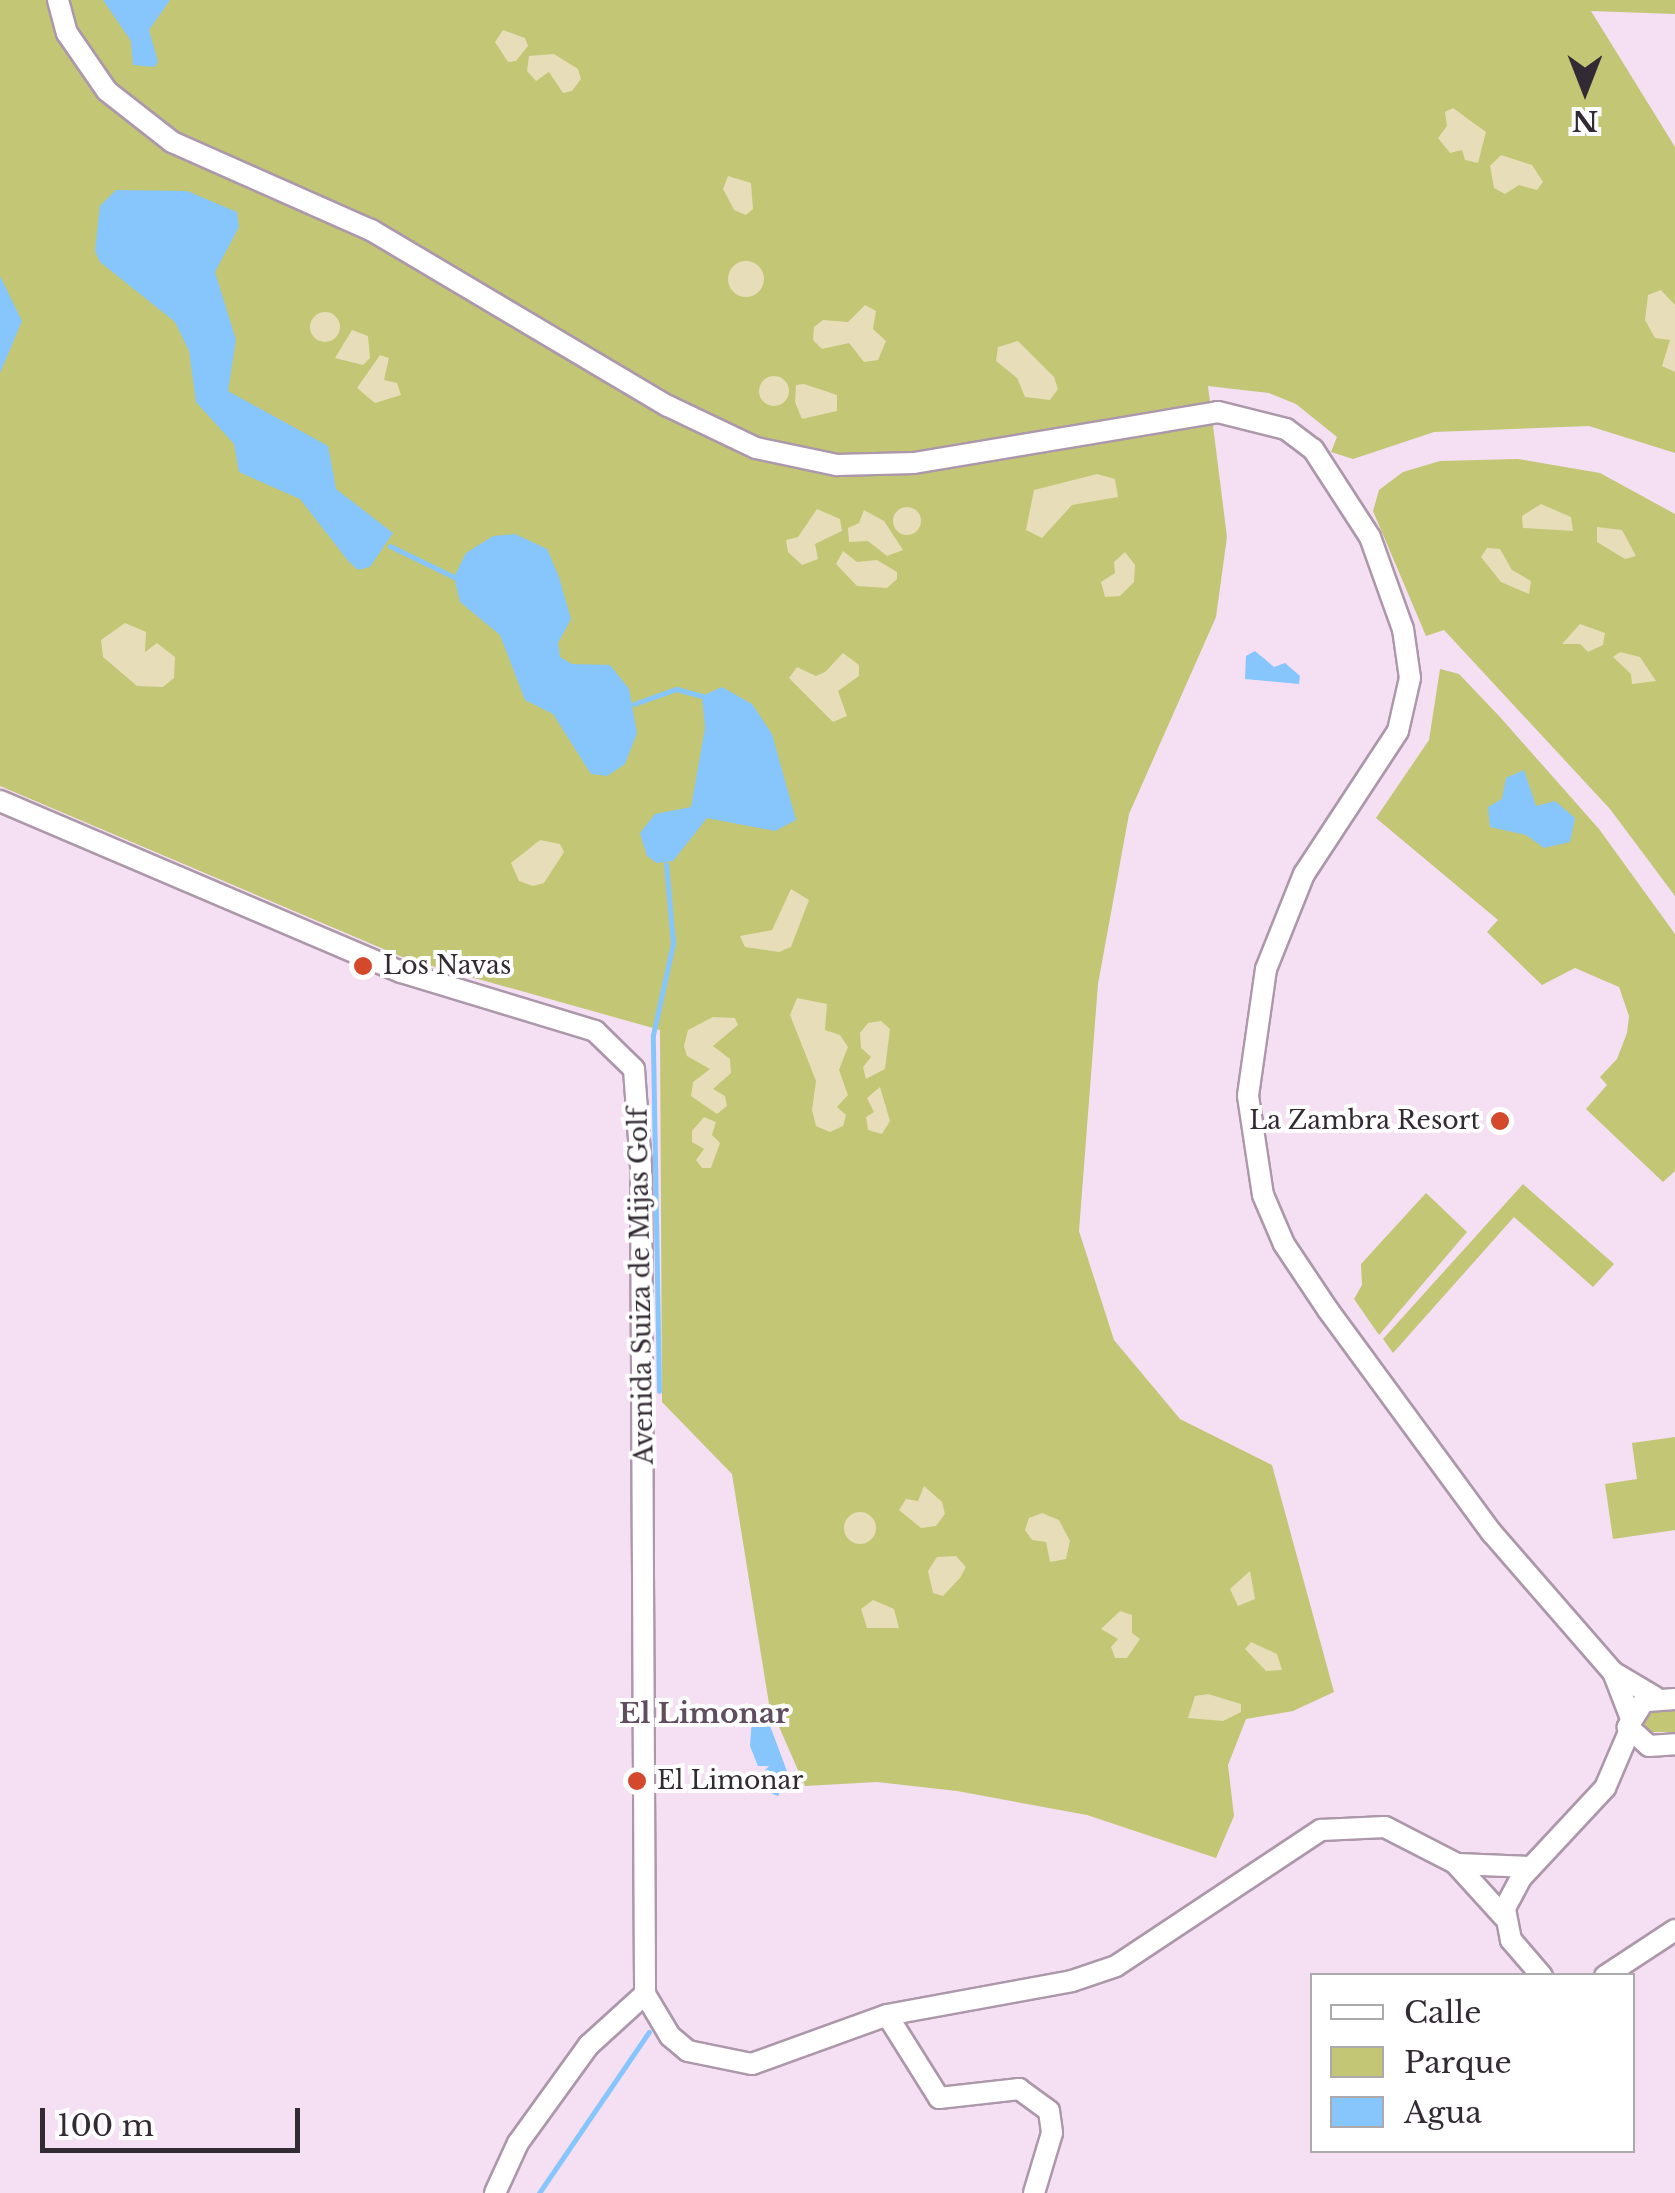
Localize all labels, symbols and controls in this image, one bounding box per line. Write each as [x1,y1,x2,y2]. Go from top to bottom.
north arrow [1535,40,1635,140]
text: N [1572,103,1598,138]
place label: Los Navas [383,951,511,981]
marker: Los Navas [352,955,374,977]
place label: La Zambra Resort [1249,1106,1480,1136]
street label: Avenida Suiza de Mijas Golf [624,1107,660,1465]
marker: La Zambra Resort [1489,1110,1511,1132]
district label: El Limonar [619,1697,789,1731]
place label: El Limonar [657,1766,803,1796]
marker: El Limonar [626,1770,648,1792]
legend [1310,1973,1635,2153]
text: Calle [1404,1994,1481,2031]
text: Parque [1404,2044,1512,2081]
scale bar [45,2088,305,2150]
text: Agua [1404,2094,1482,2131]
text: 100 m [57,2107,154,2144]

